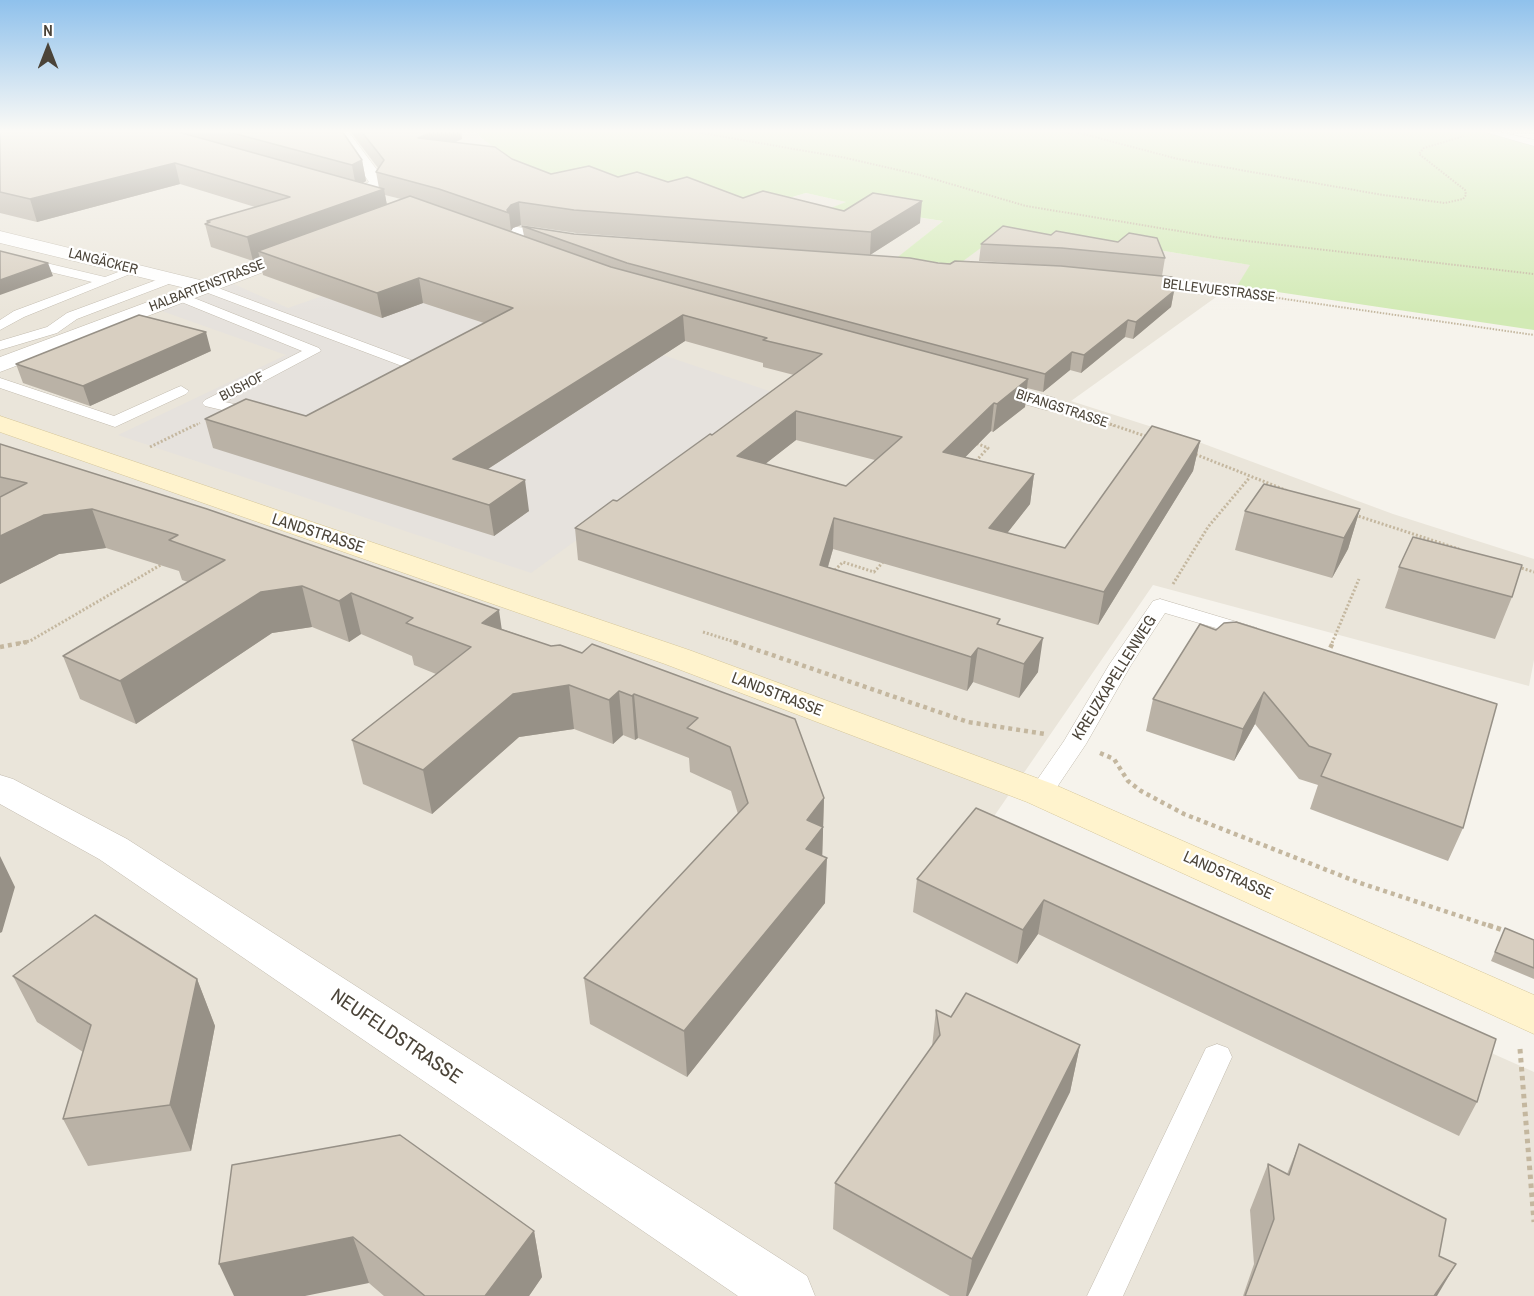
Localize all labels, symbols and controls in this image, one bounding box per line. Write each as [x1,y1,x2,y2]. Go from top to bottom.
north arrow [18,18,78,78]
text: N [43,19,53,41]
street label: LANGÄCKER [67,245,139,279]
street label: HALBARTENSTRASSE [147,256,267,316]
street label: BELLEVUESTRASSE [1162,276,1276,306]
street label: BUSHOF [217,369,267,405]
street label: BIFANGSTRASSE [1014,386,1110,432]
street label: LANDSTRASSE [269,510,367,558]
street label: KREUZKAPELLENWEG [1069,612,1161,744]
street label: LANDSTRASSE [729,669,825,721]
street label: LANDSTRASSE [1180,848,1276,904]
street label: NEUFELDSTRASSE [326,984,466,1090]

